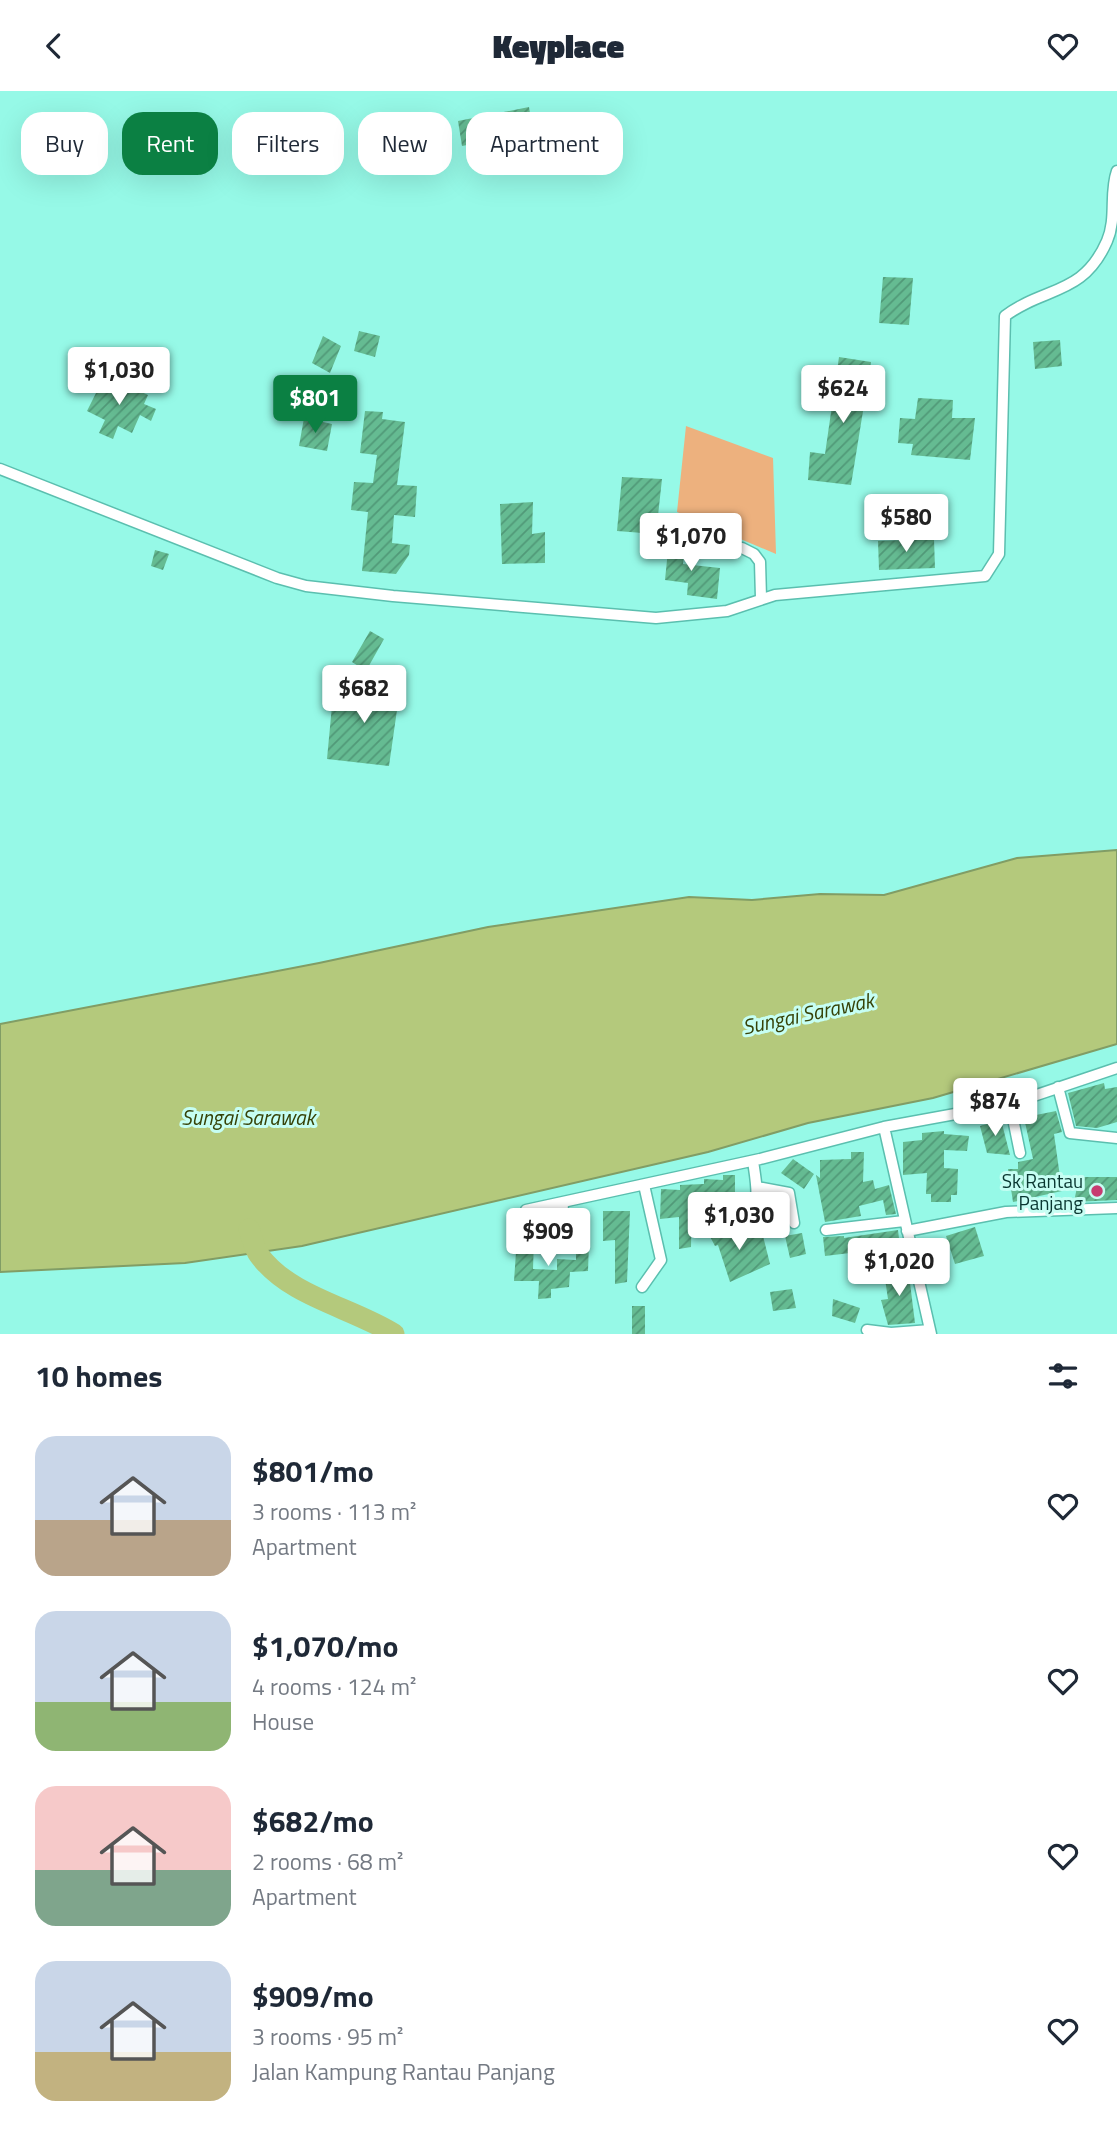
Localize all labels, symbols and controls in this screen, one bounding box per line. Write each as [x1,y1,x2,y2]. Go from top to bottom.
text: Keyplace [493,22,624,70]
icon: back [35,27,73,65]
icon: heart [1044,27,1082,65]
chip: Buy [21,112,108,175]
chip: Rent [122,112,218,175]
chip: Filters [232,112,344,175]
chip: New [358,112,452,175]
chip: Apartment [466,112,623,175]
pin: $1,030 [62,347,176,407]
text: $1,030 [84,352,154,387]
pin: $624 [802,365,884,425]
text: $624 [817,370,869,405]
pin: $801 [274,375,356,435]
text: $801 [289,380,341,415]
pin: $580 [865,495,947,554]
text: $580 [880,499,932,534]
pin: $1,070 [634,513,748,573]
text: $1,070 [656,518,726,553]
pin: $682 [323,665,405,725]
text: $682 [338,670,390,705]
water label: Sungai Sarawak [739,983,879,1043]
pin: $874 [954,1079,1036,1138]
text: $874 [969,1083,1021,1118]
water label: Sungai Sarawak [181,1101,317,1133]
place label: Sk Rantau Panjang [1002,1166,1083,1217]
marker: Sk Rantau Panjang [1089,1183,1105,1199]
pin: $1,030 [682,1193,796,1252]
text: $1,030 [704,1197,774,1232]
pin: $909 [507,1209,589,1268]
text: $909 [522,1213,574,1248]
pin: $1,020 [842,1239,956,1298]
text: $1,020 [864,1243,934,1278]
text: 10 homes [35,1353,162,1399]
icon: filters [1044,1357,1082,1395]
text: $801/mo [252,1448,374,1494]
icon: home [91,1464,175,1548]
icon: heart [1044,1487,1082,1525]
text: 3 rooms · 113 m² [252,1494,416,1529]
text: Apartment [252,1529,357,1564]
text: $1,070/mo [252,1623,398,1669]
icon: home [91,1639,175,1723]
icon: heart [1044,1662,1082,1700]
text: 4 rooms · 124 m² [252,1669,416,1704]
text: House [252,1704,314,1739]
text: $682/mo [252,1798,374,1844]
icon: home [91,1814,175,1898]
icon: heart [1044,1837,1082,1875]
text: 2 rooms · 68 m² [252,1844,403,1879]
text: Apartment [252,1879,357,1914]
text: $909/mo [252,1973,374,2019]
icon: home [91,1989,175,2073]
icon: heart [1044,2012,1082,2050]
text: 3 rooms · 95 m² [252,2019,403,2054]
text: Jalan Kampung Rantau Panjang [252,2054,555,2089]

